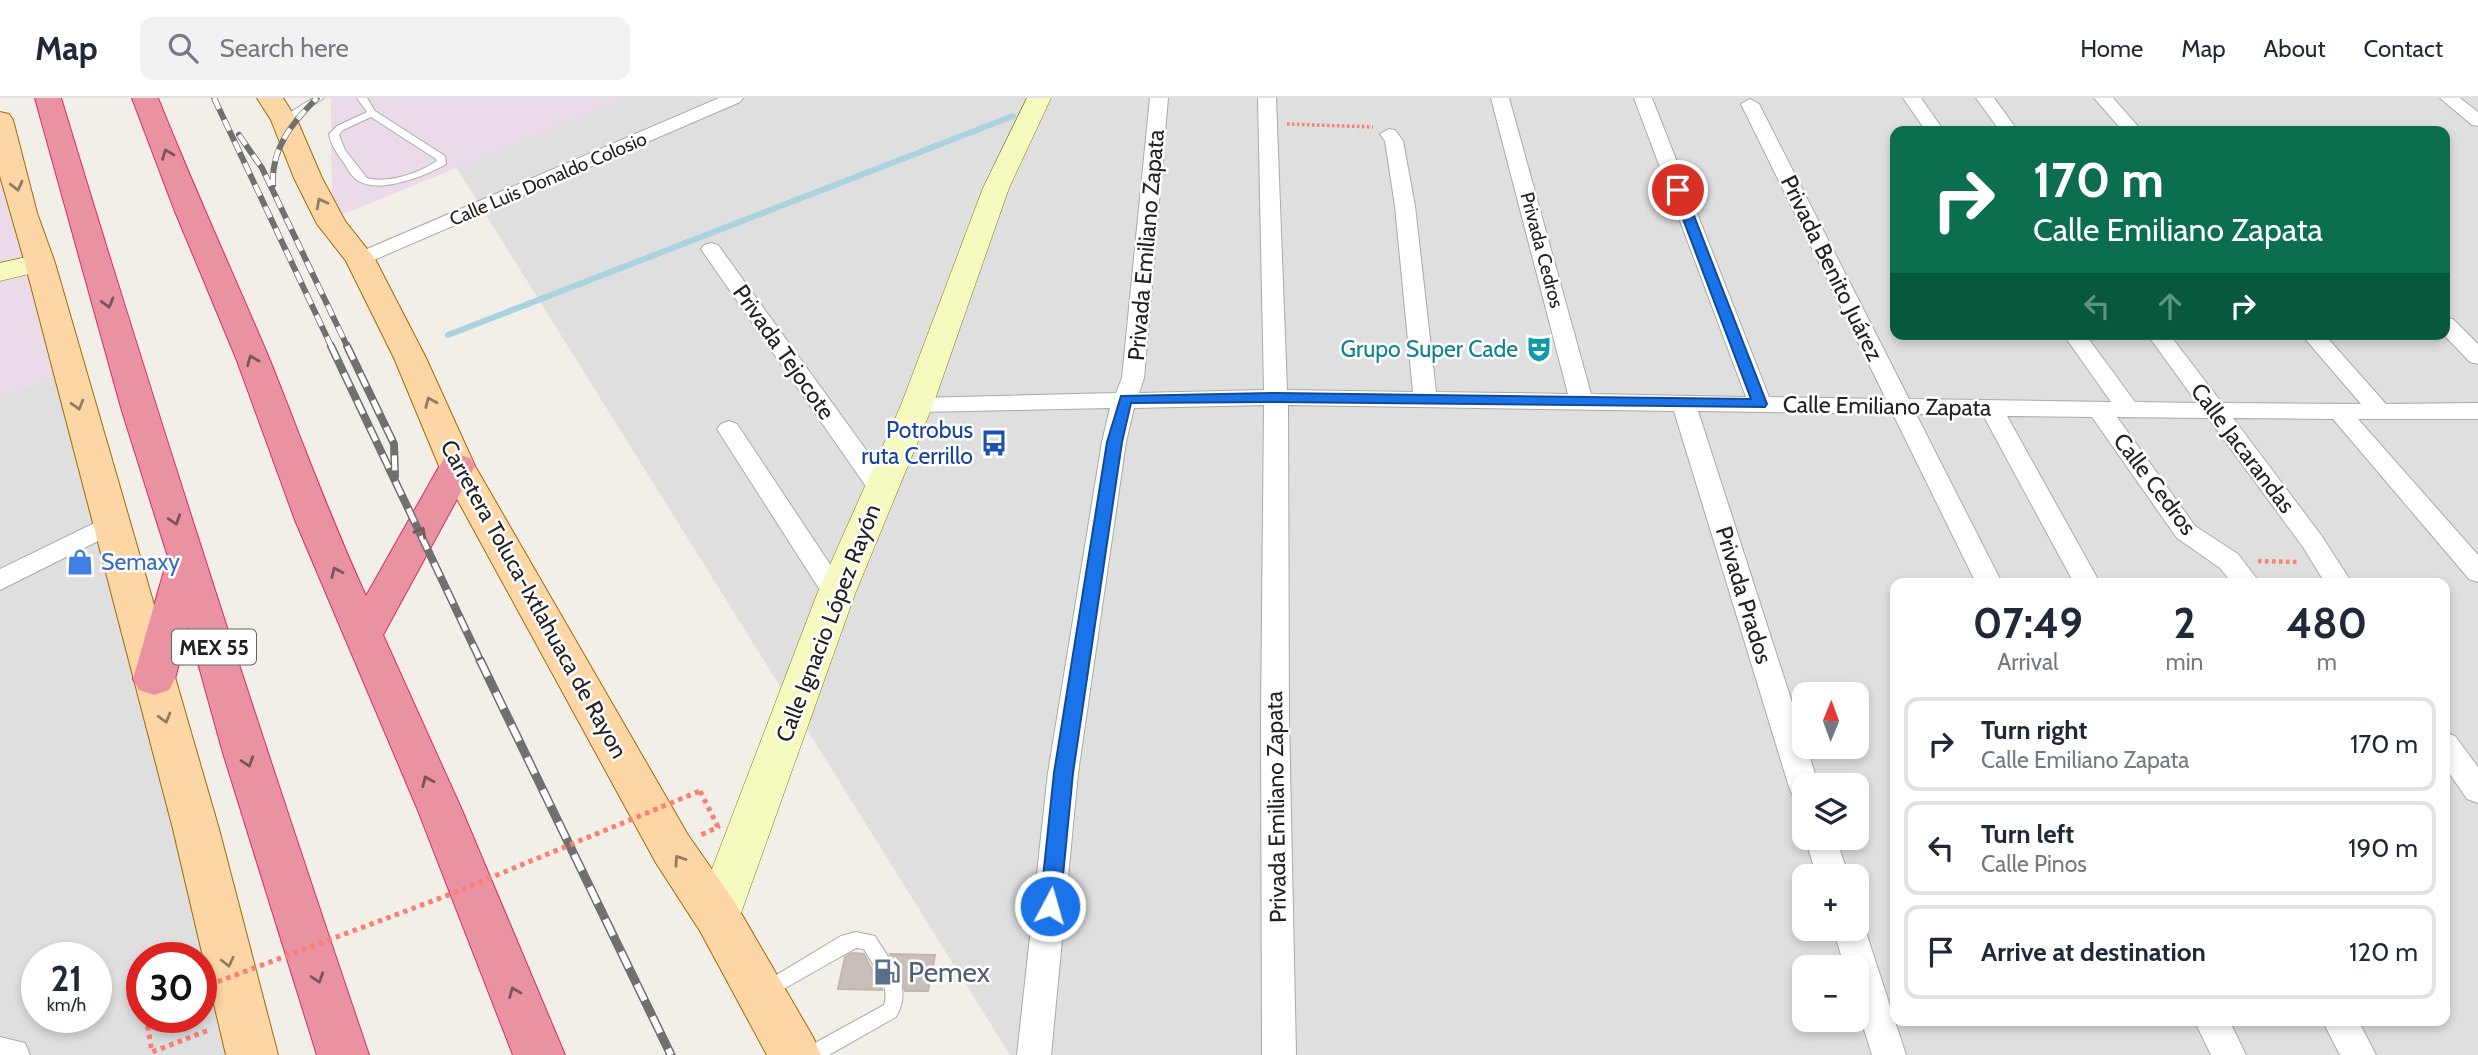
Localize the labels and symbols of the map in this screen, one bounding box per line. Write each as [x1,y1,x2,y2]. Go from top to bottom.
street label: Calle Luis Donaldo Colosio [446,127,650,231]
street label: Privada Emiliano Zapata [1122,128,1170,362]
one-way arrow [162,148,176,160]
pin [1648,160,1708,220]
street label: Privada Benito Juárez [1775,170,1889,366]
one-way arrow [9,180,23,192]
street label: Privada Cedros [1516,190,1569,310]
one-way arrow [316,198,330,210]
street label: Privada Tejocote [727,279,841,425]
one-way arrow [99,297,114,309]
theatre icon: Grupo Super Cade [1524,334,1554,364]
place label: Grupo Super Cade [1341,335,1518,363]
one-way arrow [247,355,261,367]
street label: Calle Jacarandas [2185,378,2301,518]
street label: Calle Emiliano Zapata [1783,390,1991,422]
one-way arrow [424,397,438,409]
one-way arrow [69,399,84,411]
place label: Potrobus ruta Cerrillo [861,416,973,470]
street label: Calle Cedros [2108,427,2202,541]
bus stop icon: Potrobus ruta Cerrillo [979,428,1009,458]
street label: Carretera Toluca-Ixtlahuaca de Rayon [435,435,633,763]
street label: Calle Ignacio López Rayón [770,500,886,746]
one-way arrow [167,514,182,526]
street label: Privada Prados [1710,523,1778,667]
one-way arrow [413,526,426,539]
shop icon: Semaxy [65,547,95,577]
place label: Semaxy [101,548,180,576]
one-way arrow [330,566,344,579]
road number: MEX 55 [172,630,256,664]
north arrow [1792,682,1869,760]
street label: Privada Emiliano Zapata [1260,691,1292,923]
one-way arrow [157,712,172,724]
one-way arrow [240,755,254,767]
one-way arrow [422,776,436,788]
one-way arrow [675,855,687,868]
position arrow [1013,869,1087,943]
speed limit sign: 30 [126,942,217,1033]
place label: Pemex [908,955,990,989]
one-way arrow [220,956,235,968]
fuel station icon: Pemex [872,957,902,987]
one-way arrow [310,971,324,984]
one-way arrow [508,986,522,998]

